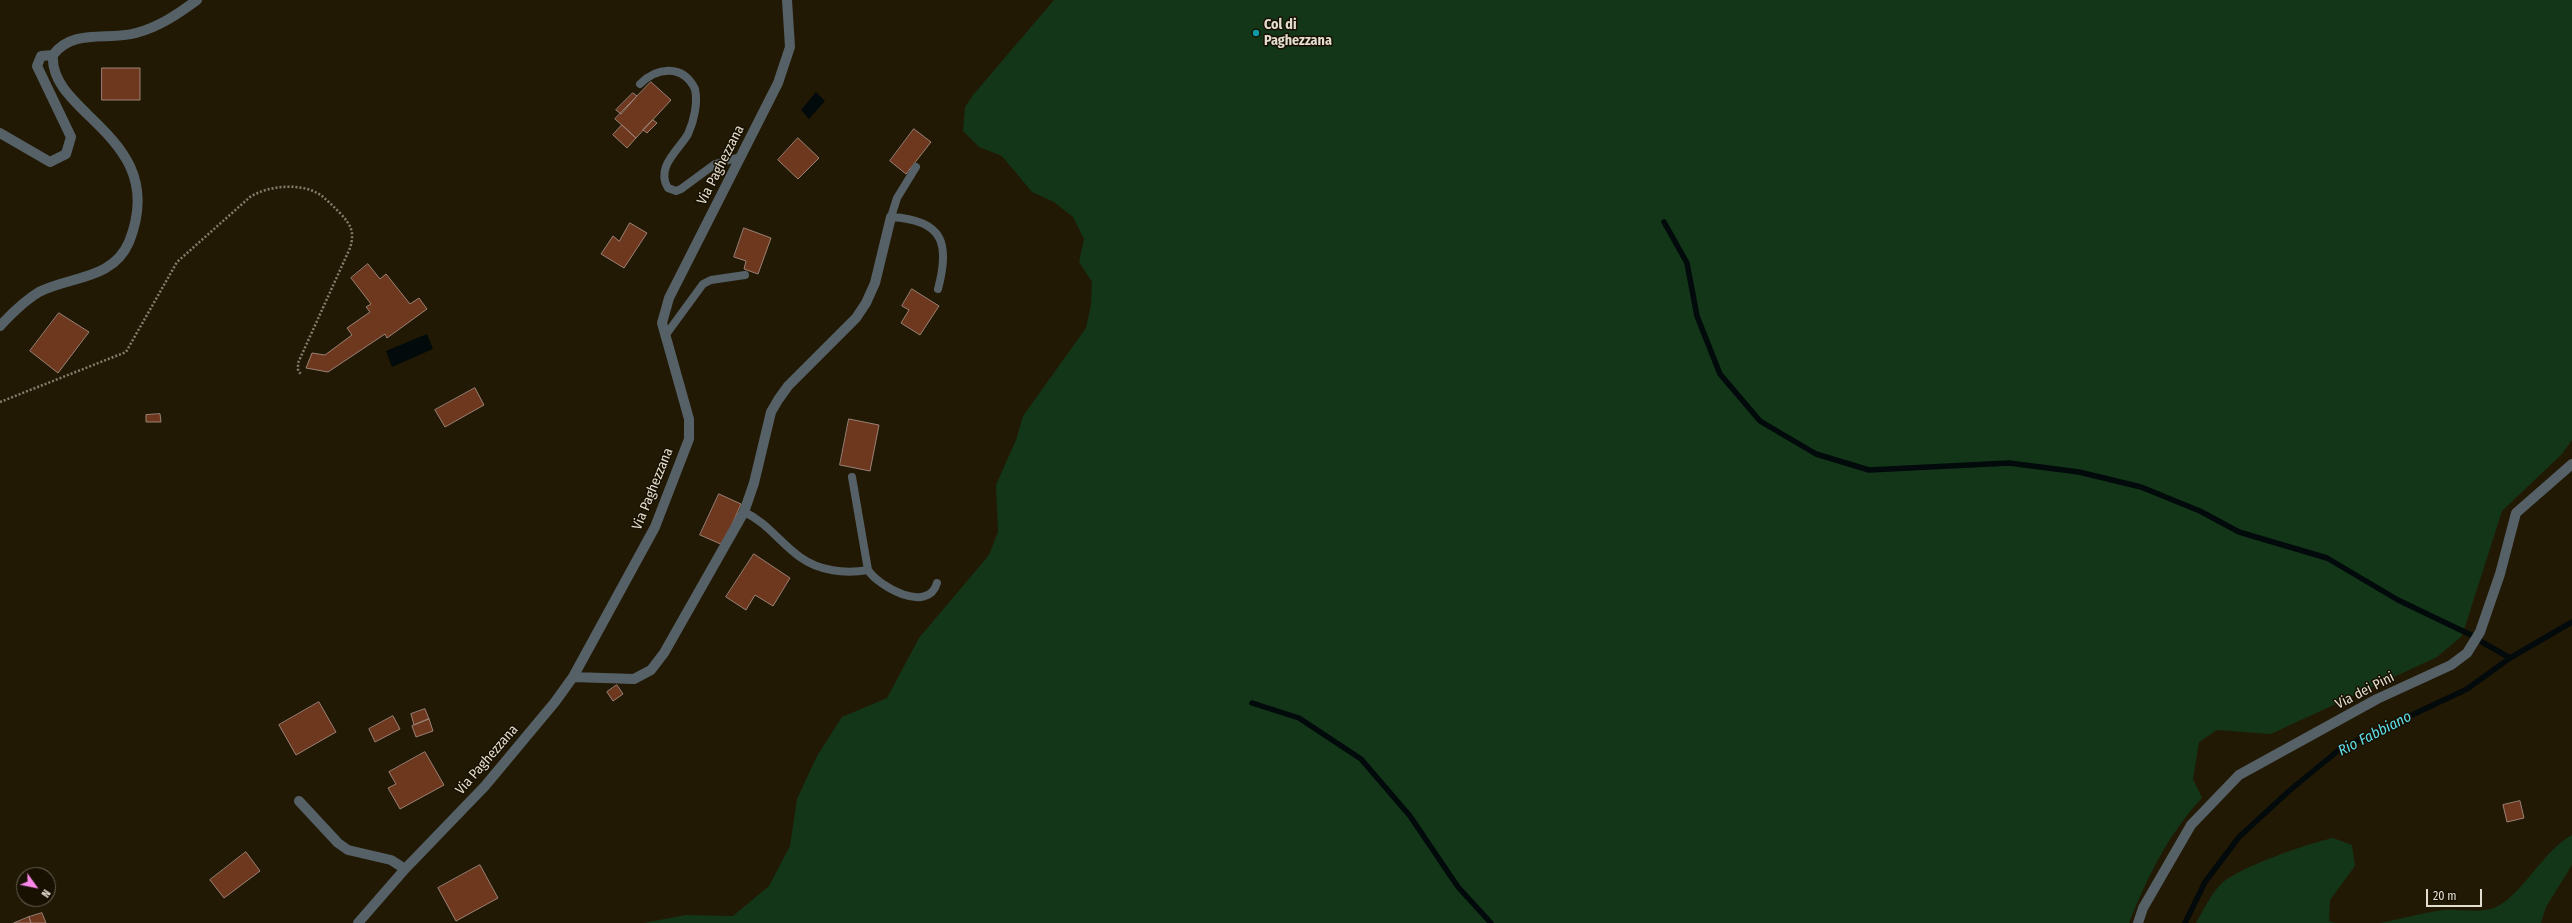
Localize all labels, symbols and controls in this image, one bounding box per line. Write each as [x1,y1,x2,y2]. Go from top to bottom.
place label: Col di Paghezzana [1264,17,1332,50]
marker: Col di Paghezzana [1251,28,1261,38]
street label: Via Paghezzana [694,122,748,208]
street label: Via Paghezzana [629,446,677,532]
street label: Via dei Pini [2333,669,2397,713]
water label: Rio Fabbiano [2335,708,2415,760]
street label: Via Paghezzana [452,722,522,798]
north arrow [16,867,56,907]
scale bar [2428,881,2484,907]
text: N [38,887,53,900]
text: 20 m [2433,889,2457,903]

